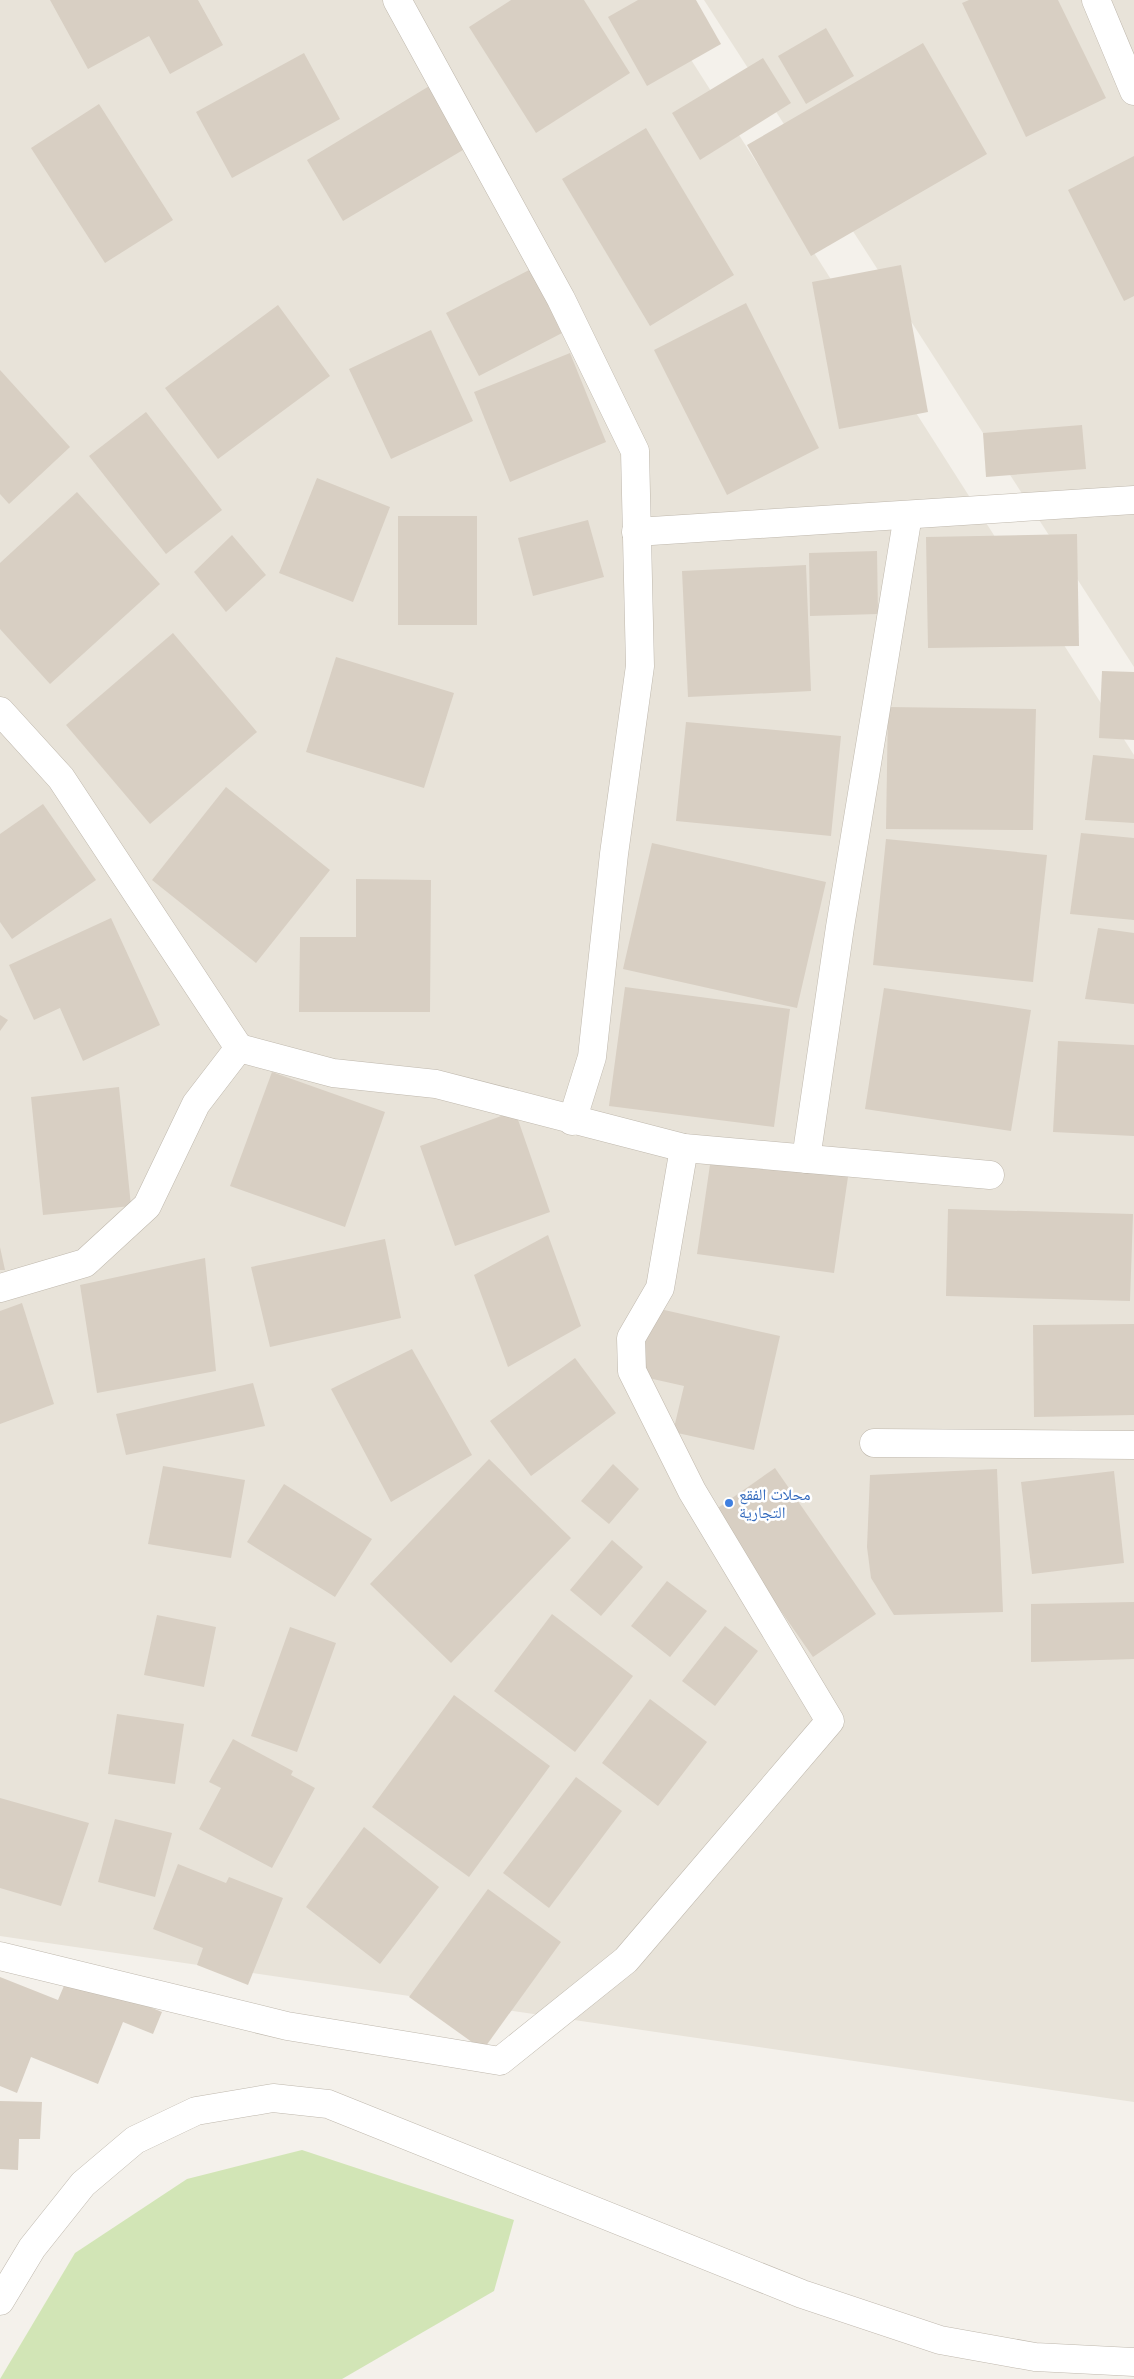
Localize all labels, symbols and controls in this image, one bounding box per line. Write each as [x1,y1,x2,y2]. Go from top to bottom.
place label: محلات الفقع التجارية [739,1485,811,1522]
marker: محلات الفقع التجارية [723,1497,735,1509]

